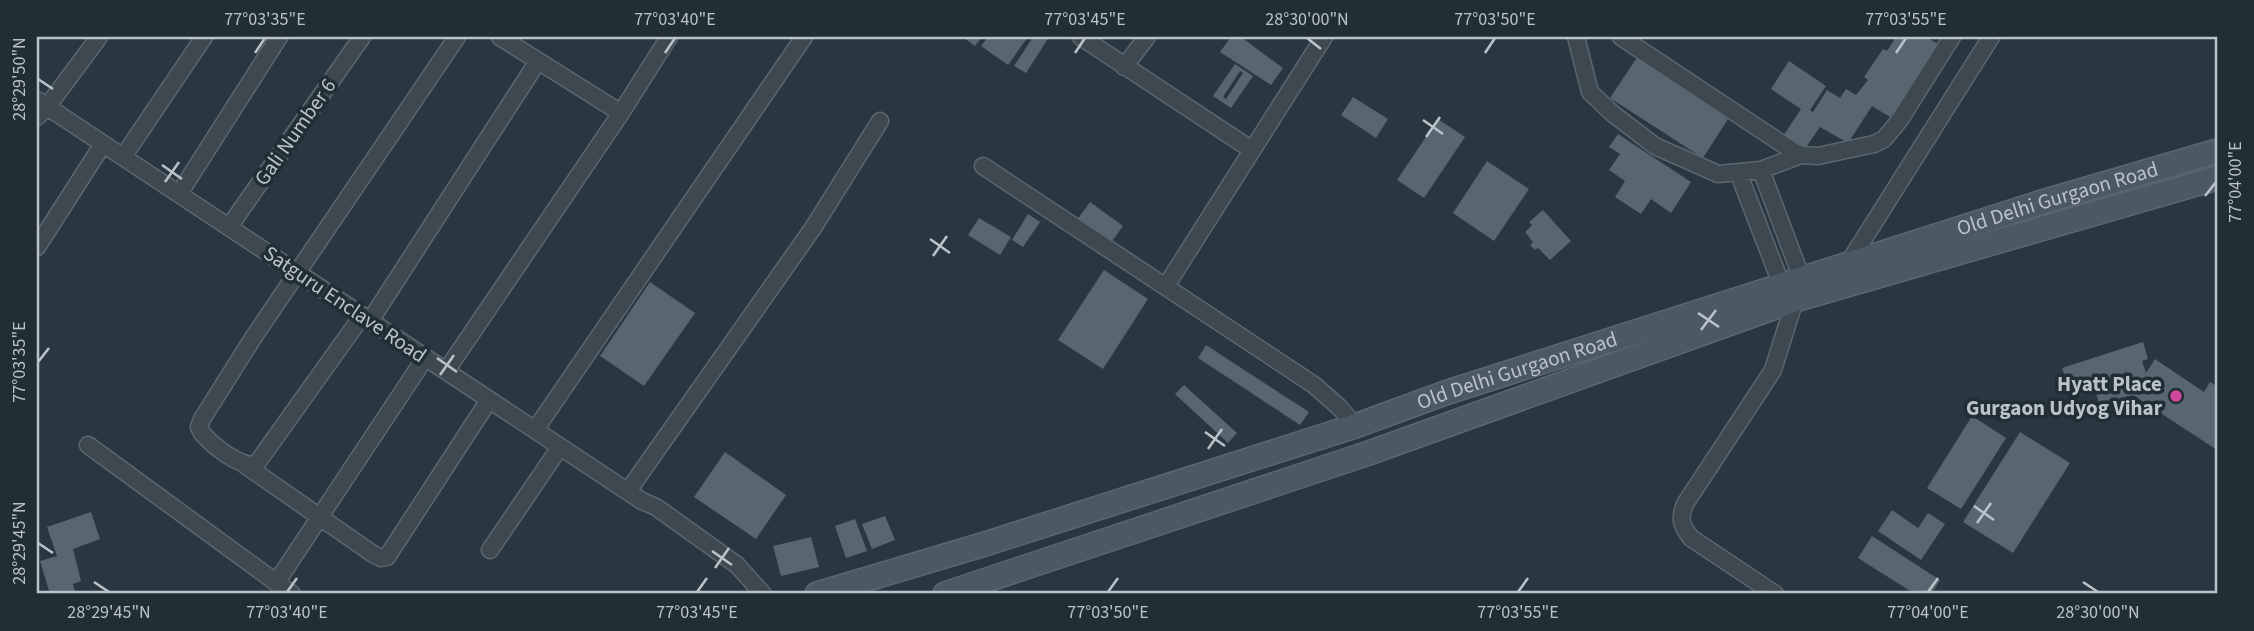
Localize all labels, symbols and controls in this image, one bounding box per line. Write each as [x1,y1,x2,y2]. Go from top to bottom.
text: 77°03'35"E [224,7,306,32]
text: 77°03'40"E [634,7,716,32]
text: 77°03'45"E [1044,7,1126,32]
text: 28°30'00"N [1265,7,1349,32]
text: 77°03'50"E [1454,7,1536,32]
text: 77°03'55"E [1865,7,1947,32]
text: 28°29'50"N [7,37,32,121]
street label: Gali Number 6 [247,72,343,192]
text: 77°04'00"E [2223,141,2248,223]
street label: Old Delhi Gurgaon Road [1953,154,2162,243]
street label: Satguru Enclave Road [258,238,432,370]
text: 77°03'35"E [7,321,32,403]
street label: Old Delhi Gurgaon Road [1413,324,1621,417]
place label: Hyatt Place Gurgaon Udyog Vihar [1966,369,2163,423]
marker: Hyatt Place Gurgaon Udyog Vihar [2168,388,2184,404]
text: 28°29'45"N [7,501,32,585]
text: 28°29'45"N [67,600,151,625]
text: 77°03'40"E [246,600,328,625]
text: 77°03'45"E [656,600,738,625]
text: 77°03'50"E [1067,600,1149,625]
text: 77°03'55"E [1477,600,1559,625]
text: 77°04'00"E [1887,600,1969,625]
text: 28°30'00"N [2056,600,2140,625]

